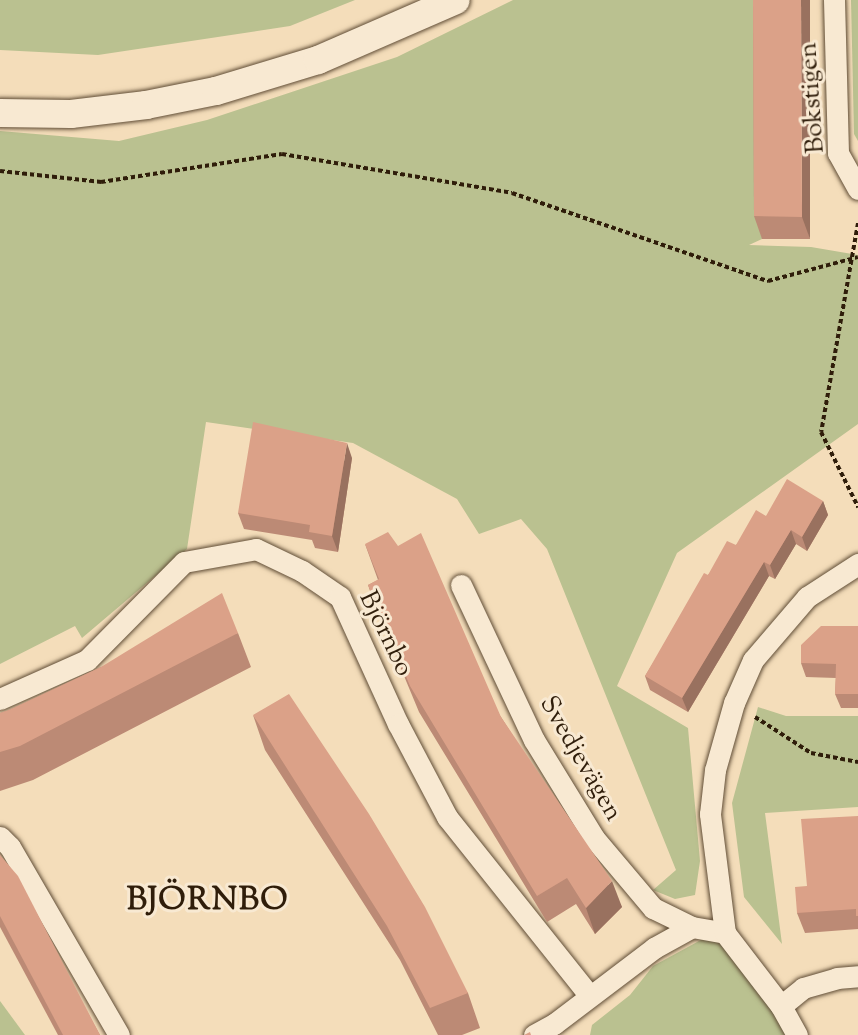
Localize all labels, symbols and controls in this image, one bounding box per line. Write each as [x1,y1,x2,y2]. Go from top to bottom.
street label: Bokstigen [794,42,832,154]
street label: Björnbo [351,586,419,682]
street label: Svedjevägen [532,691,628,827]
district label: BJÖRNBO [127,882,289,920]

